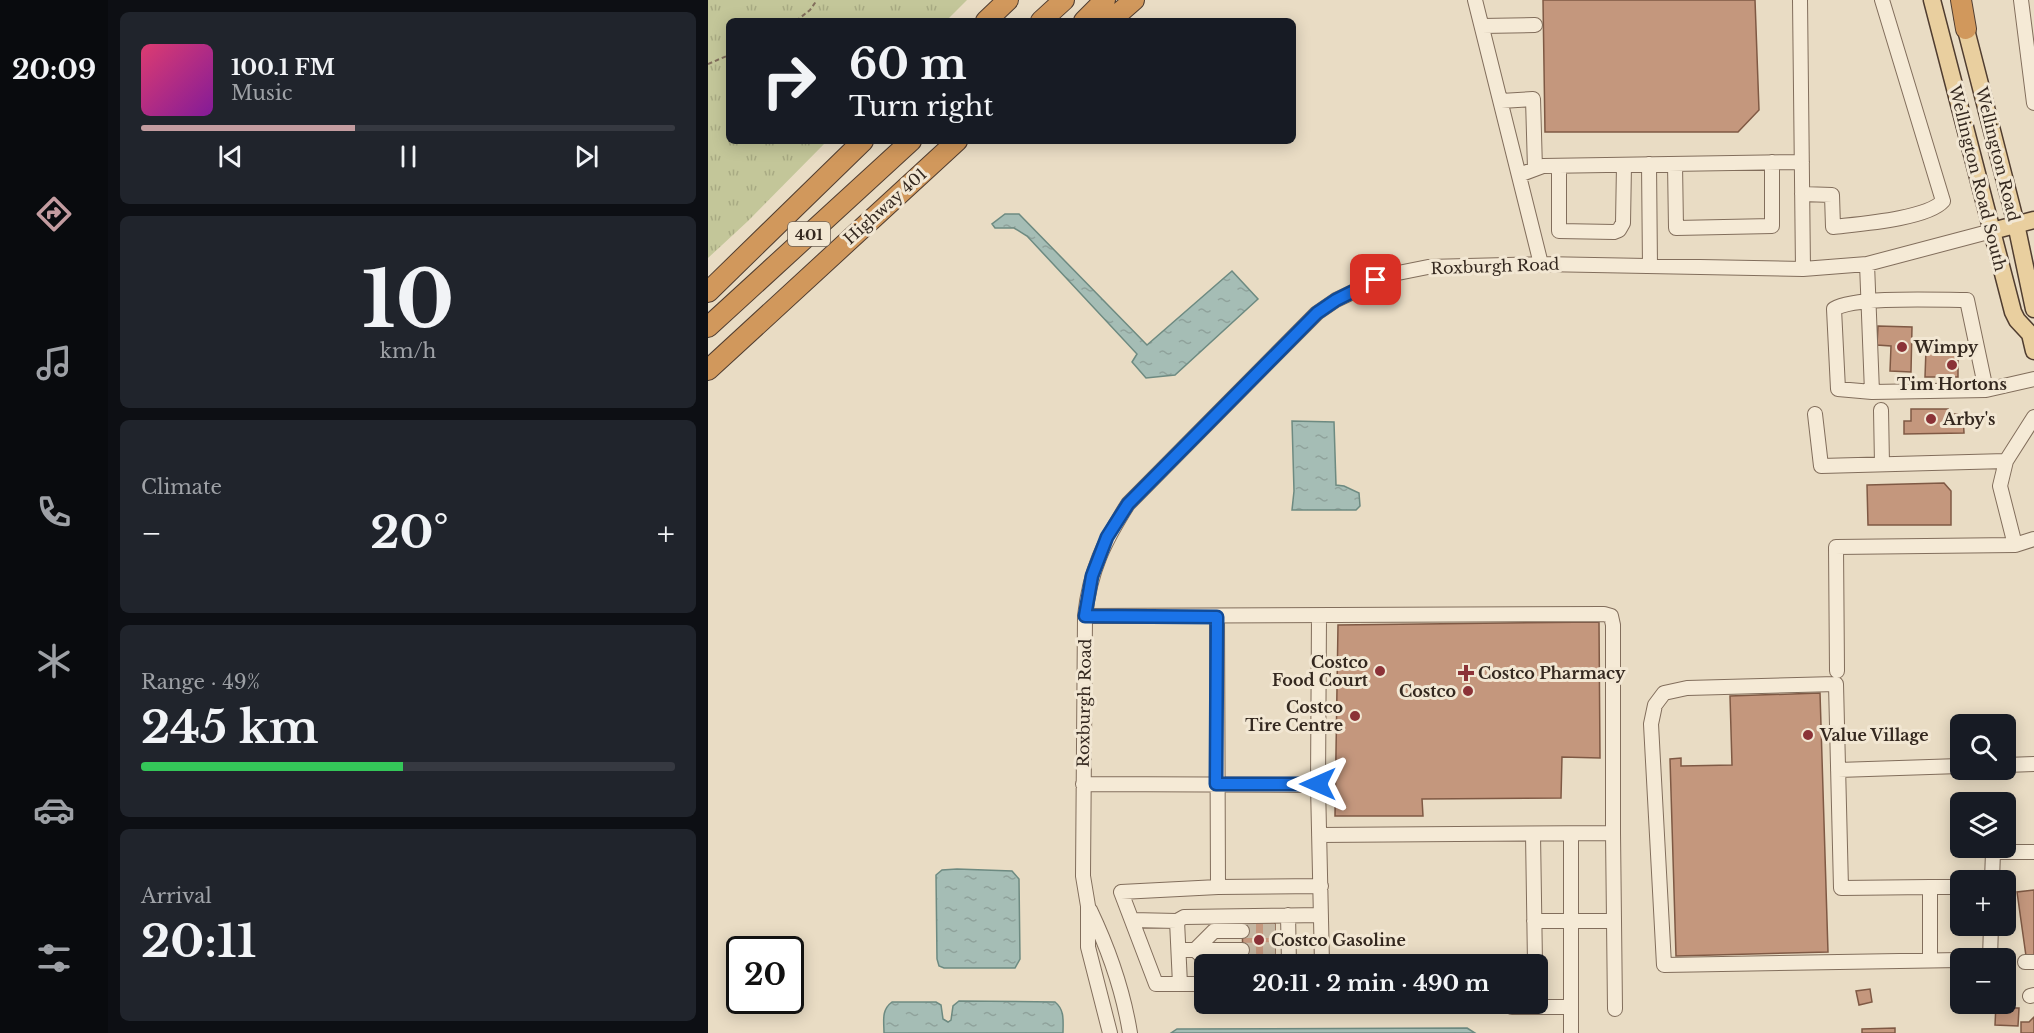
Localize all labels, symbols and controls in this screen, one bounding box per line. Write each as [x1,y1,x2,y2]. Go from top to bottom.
text: 60 m [849,38,967,90]
icon: right [750,42,828,120]
text: 20:09 [12,53,96,86]
text: 100.1 FM [231,54,335,81]
text: Music [231,81,292,105]
street label: Wellington Road South [1945,82,2011,273]
street label: Wellington Road [1971,84,2024,224]
text: Turn right [849,90,993,123]
icon: previous [214,140,247,173]
icon: pause [392,140,425,173]
icon: next [570,140,603,173]
street label: Highway 401 [839,164,931,248]
icon: directions [33,193,75,235]
road number: 401 [788,222,830,246]
text: 10 [362,251,454,348]
pin [1350,254,1401,305]
street label: Roxburgh Road [1430,254,1560,278]
icon: arrive [1359,263,1392,296]
place label: Wimpy [1913,337,1979,357]
text: km/h [380,339,436,363]
marker: Wimpy [1895,340,1909,354]
icon: music [33,342,75,384]
marker: Tim Hortons [1945,358,1959,372]
place label: Tim Hortons [1897,374,2007,394]
place label: Arby's [1942,409,1995,429]
marker: Arby's [1924,412,1938,426]
text: Climate [141,475,222,499]
icon: phone [33,491,75,533]
text: 20° [370,504,449,560]
text: − [141,513,162,554]
text: + [657,513,675,554]
street label: Roxburgh Road [1073,638,1095,768]
icon: climate [33,640,75,682]
place label: Costco Food Court [1272,652,1369,690]
place label: Costco Pharmacy [1478,663,1626,683]
marker: Costco Food Court [1373,664,1387,678]
marker: Costco Pharmacy [1459,666,1473,680]
text: Range · 49% [141,670,260,694]
place label: Costco [1399,681,1456,701]
marker: Costco [1461,684,1475,698]
place label: Costco Tire Centre [1245,697,1343,735]
text: 245 km [141,699,319,755]
marker: Costco Tire Centre [1348,709,1362,723]
map controls [1950,714,2016,1014]
button: search [1950,714,2016,780]
place label: Value Village [1819,725,1929,745]
marker: Value Village [1801,728,1815,742]
position arrow [1286,752,1350,816]
icon: car [33,789,75,831]
button: layers [1950,792,2016,858]
button: + [1950,870,2016,936]
text: Arrival [141,884,212,908]
text: 20:11 [141,913,256,969]
place label: Costco Gasoline [1271,930,1406,950]
marker: Costco Gasoline [1252,933,1266,947]
speed limit sign: 20 [726,936,804,1014]
icon: filters [33,937,75,979]
button: − [1950,948,2016,1014]
text: 20:11 · 2 min · 490 m [1253,970,1489,997]

